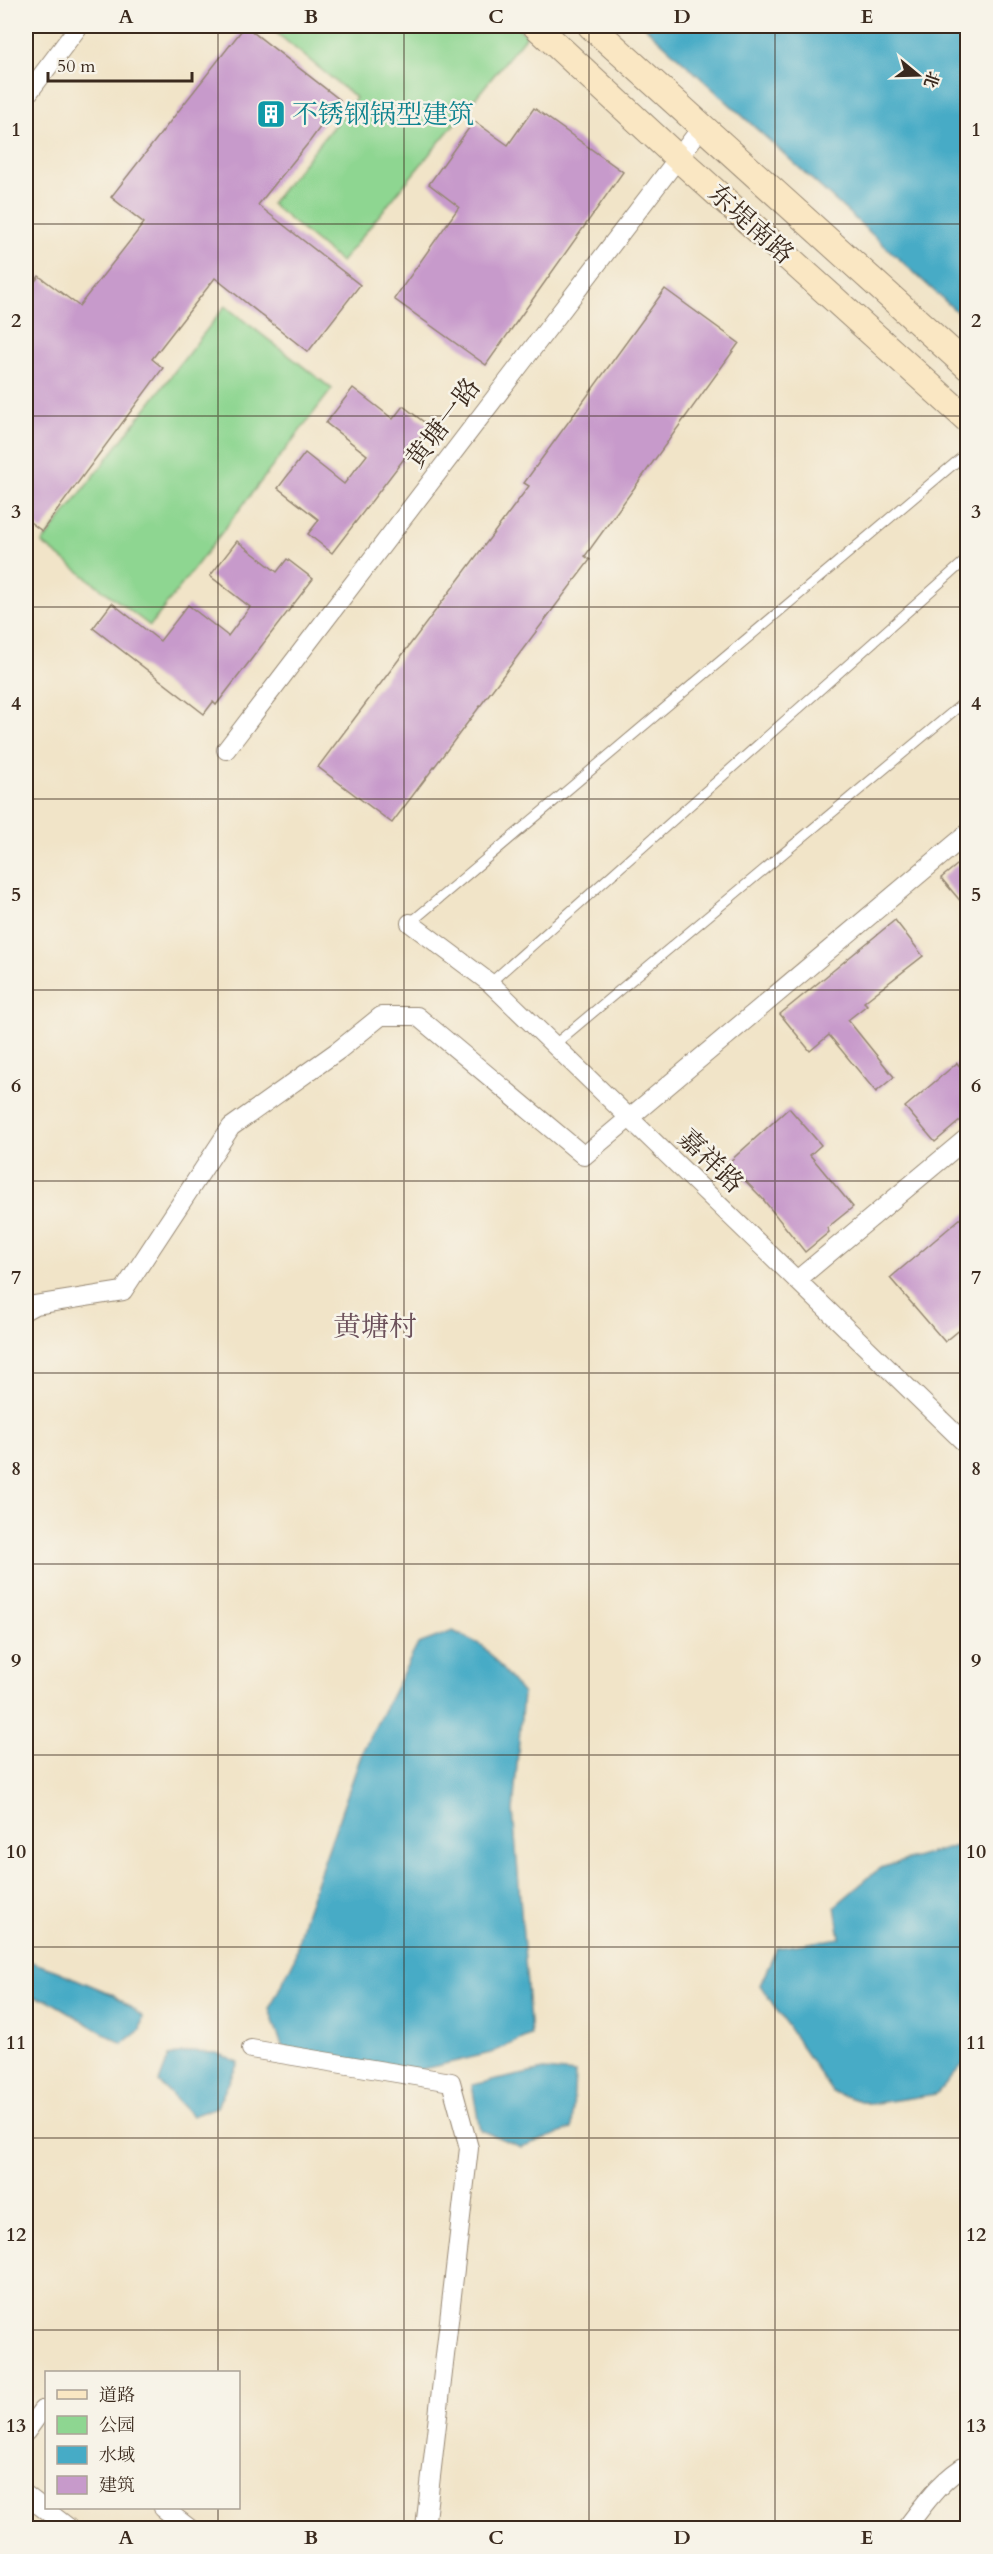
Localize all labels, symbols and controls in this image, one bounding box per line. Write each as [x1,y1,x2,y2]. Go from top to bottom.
text: A [118,3,134,30]
text: B [304,3,318,30]
text: C [488,3,504,30]
text: D [673,3,691,30]
text: E [861,3,873,30]
scale bar [48,45,192,83]
north arrow [888,45,948,105]
text: 50 m [57,54,96,79]
text: 北 [918,68,944,91]
place label: 不锈钢锅型建筑 [292,97,474,132]
building icon: 不锈钢锅型建筑 [255,98,287,130]
text: 1 [11,116,21,143]
text: 1 [971,116,981,143]
street label: 东堤南路 [701,176,801,272]
text: 2 [11,307,21,334]
text: 2 [971,307,981,334]
street label: 黄塘一路 [398,371,488,475]
text: 3 [11,498,21,525]
text: 3 [971,498,981,525]
text: 4 [11,690,21,717]
text: 4 [971,690,981,717]
text: 5 [11,881,21,908]
text: 5 [971,881,981,908]
text: 6 [11,1072,21,1099]
text: 6 [971,1072,981,1099]
street label: 嘉祥路 [671,1121,751,1201]
text: 7 [11,1264,21,1291]
text: 7 [971,1264,981,1291]
district label: 黄塘村 [333,1308,417,1346]
text: 8 [11,1455,21,1482]
text: 8 [971,1455,981,1482]
text: 9 [11,1647,21,1674]
text: 9 [971,1647,981,1674]
text: 10 [6,1838,26,1865]
text: 10 [966,1838,986,1865]
text: 11 [6,2029,26,2056]
text: 11 [966,2029,986,2056]
text: 12 [6,2221,26,2248]
text: 12 [966,2221,986,2248]
legend [45,2371,240,2509]
text: 道路 [99,2383,135,2408]
text: 13 [6,2412,26,2439]
text: 13 [966,2412,986,2439]
text: 公园 [99,2413,135,2438]
text: 水域 [99,2443,135,2468]
text: 建筑 [99,2473,135,2498]
text: A [118,2524,134,2551]
text: B [304,2524,318,2551]
text: C [488,2524,504,2551]
text: D [673,2524,691,2551]
text: E [861,2524,873,2551]

